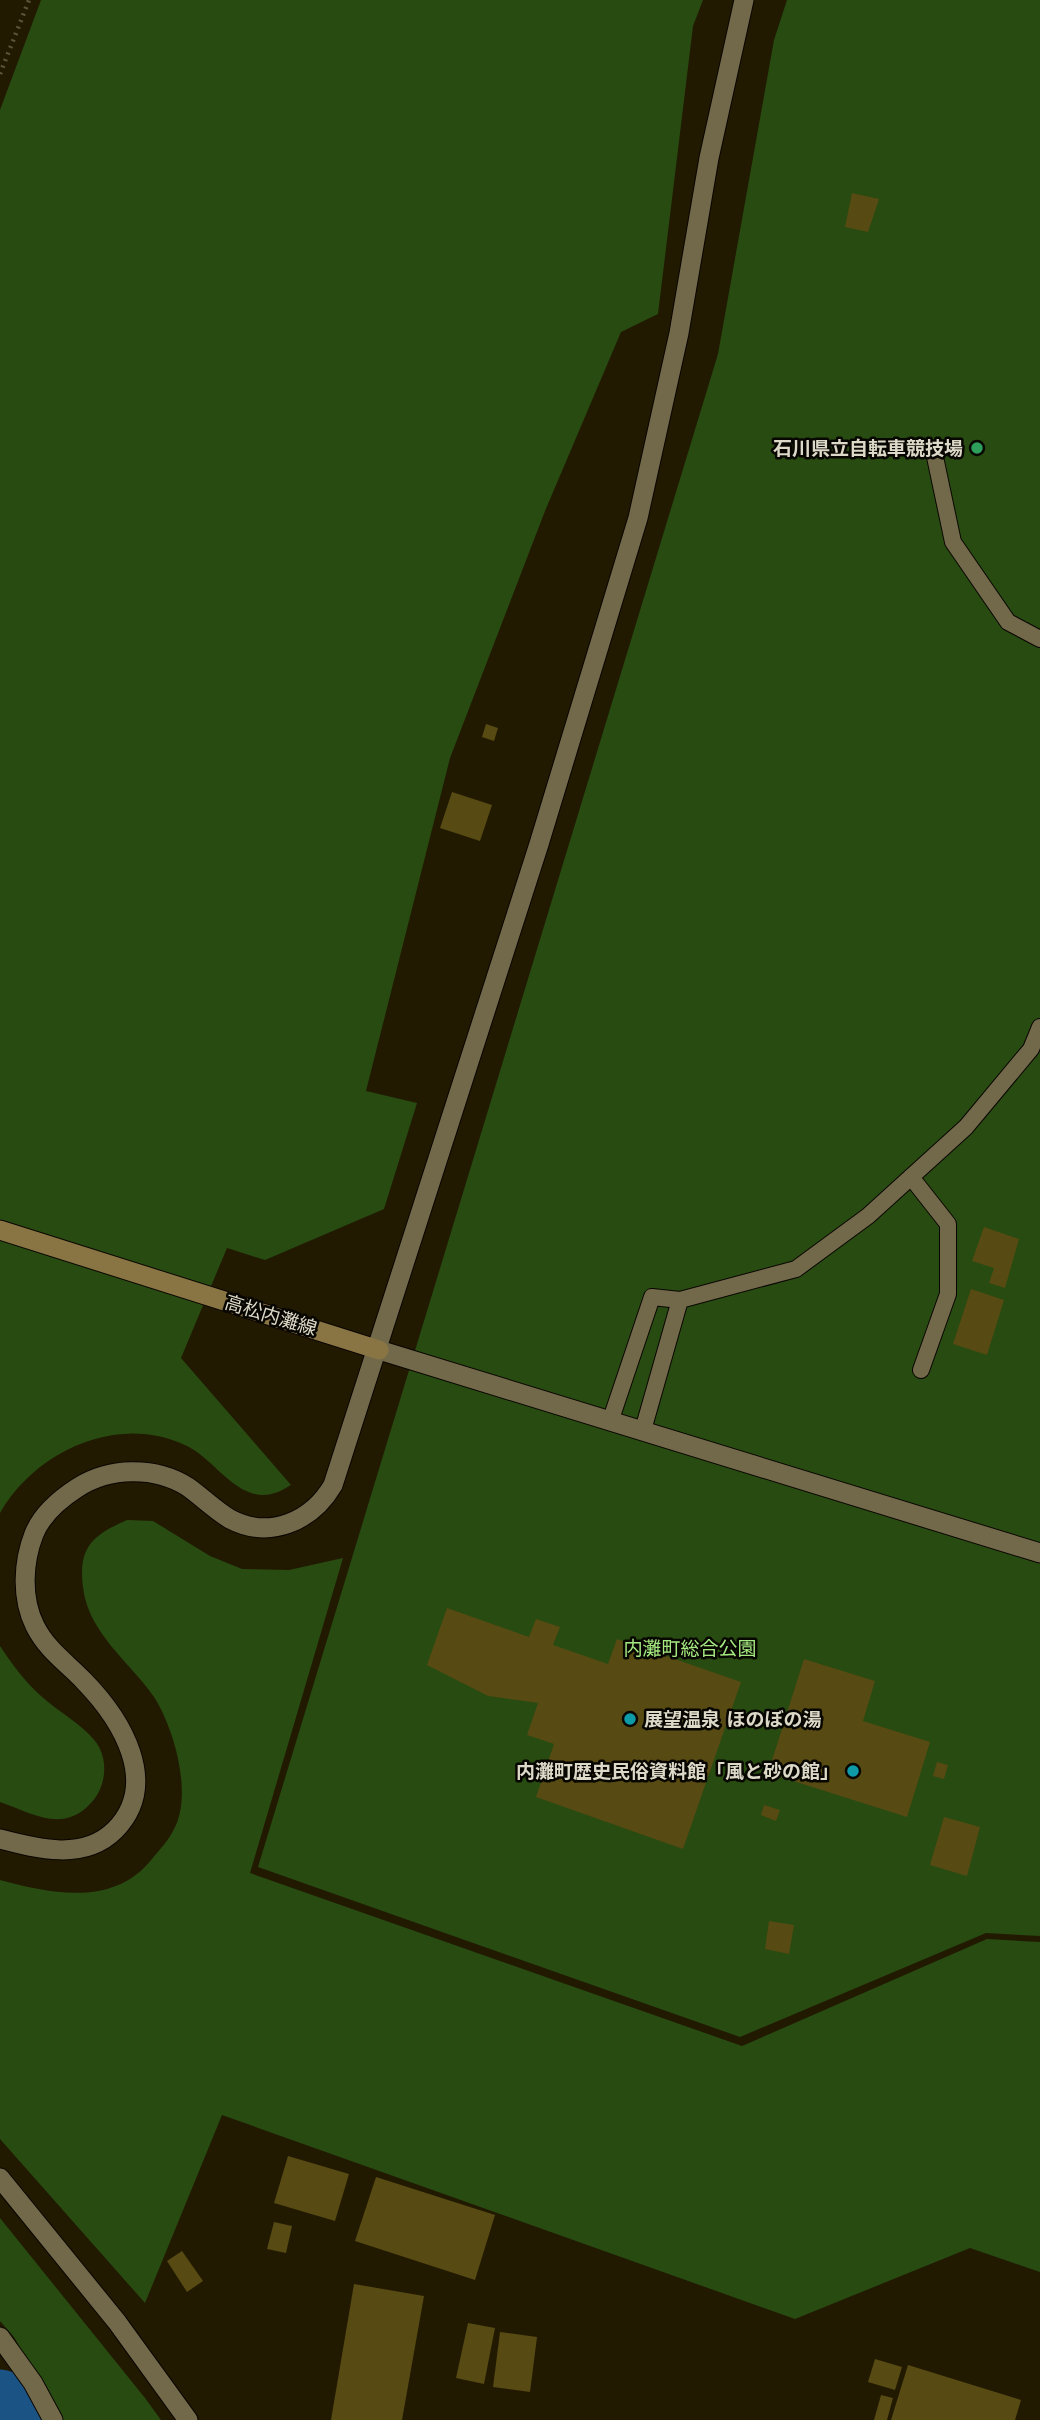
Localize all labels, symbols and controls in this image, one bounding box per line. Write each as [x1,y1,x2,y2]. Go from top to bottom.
place label: 石川県立自転車競技場 [773,437,963,459]
marker: 石川県立自転車競技場 [969,440,985,456]
street label: 高松内灘線 [222,1291,320,1339]
park label: 内灘町総合公園 [623,1637,757,1659]
place label: 展望温泉 ほのぼの湯 [644,1708,822,1730]
marker: 展望温泉 ほのぼの湯 [622,1711,638,1727]
place label: 内灘町歴史民俗資料館「風と砂の館」 [516,1760,839,1782]
marker: 内灘町歴史民俗資料館「風と砂の館」 [845,1763,861,1779]

